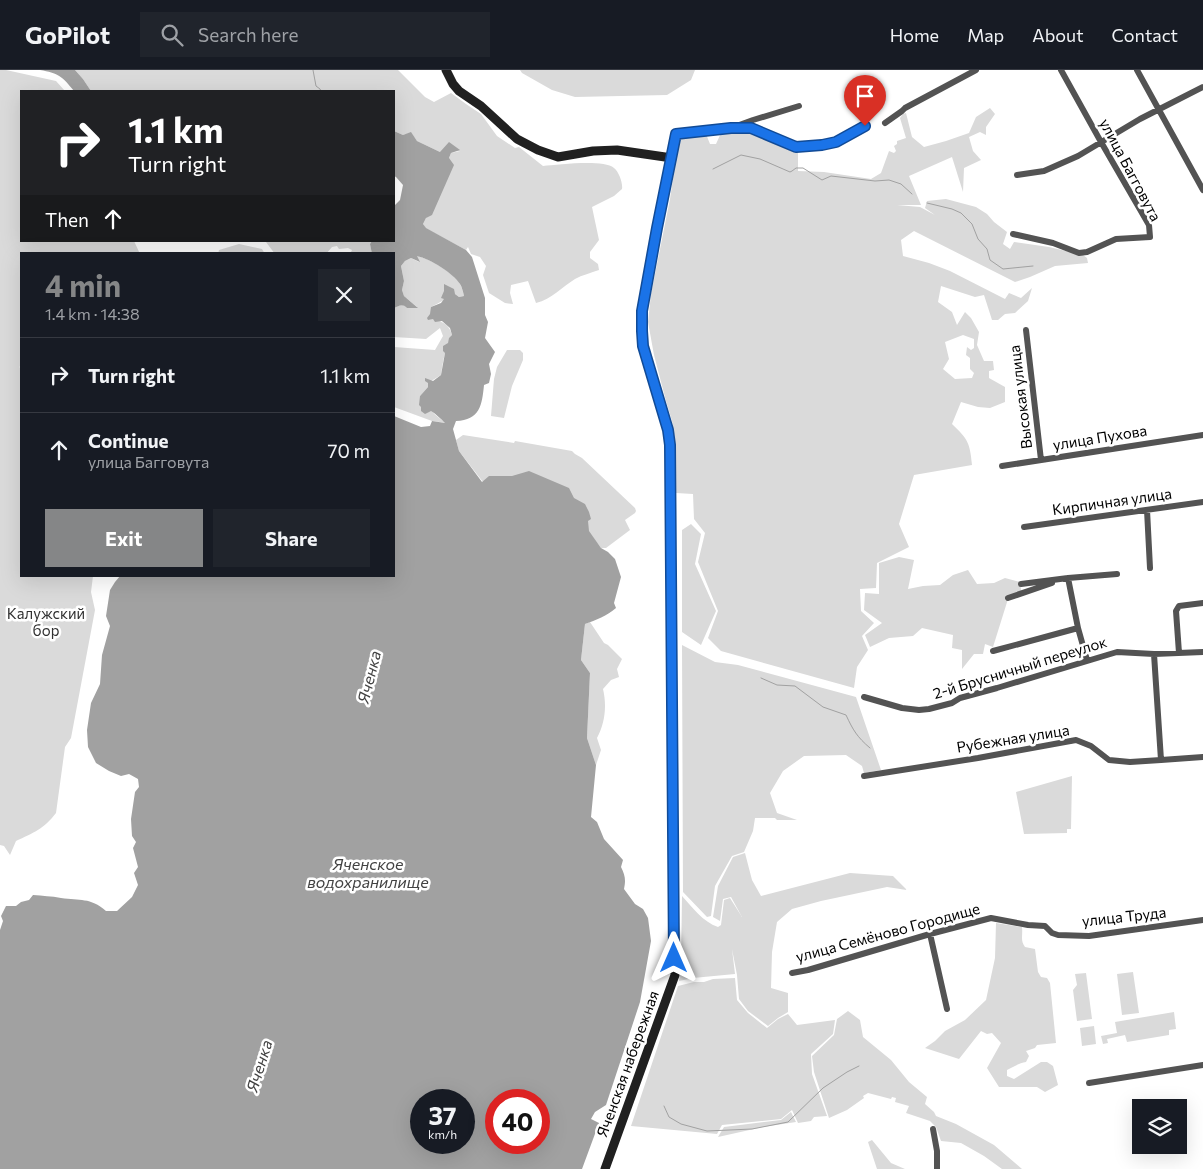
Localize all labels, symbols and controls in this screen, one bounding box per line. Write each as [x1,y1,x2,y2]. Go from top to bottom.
search box [140,12,490,57]
text: GoPilot [25,20,110,49]
icon: search [158,21,186,49]
text: Search here [198,23,299,46]
text: Home [890,24,939,46]
text: Map [967,24,1004,46]
text: About [1032,24,1084,46]
text: Contact [1112,24,1178,46]
pin [844,75,886,126]
icon: arrive [851,82,879,110]
text: 1.1 km [128,107,224,150]
icon: right [45,110,110,175]
street label: улица Багговута [1096,115,1165,224]
text: Turn right [128,150,226,177]
icon: ahead [99,205,127,233]
text: Then [45,208,89,231]
text: 4 min [45,266,121,303]
button: close [318,269,370,321]
text: 1.4 km · 14:38 [45,304,140,323]
street label: Высокая улица [1005,344,1035,450]
icon: right [45,361,73,389]
text: Turn right [88,364,175,387]
text: 1.1 km [320,364,370,387]
street label: улица Пухова [1051,421,1148,453]
text: Continue [88,429,168,452]
icon: ahead [45,436,73,464]
text: 70 m [327,439,370,462]
text: улица Багговута [88,452,209,471]
street label: Кирпичная улица [1051,484,1173,518]
button: Exit [45,509,203,567]
button: Share [213,509,370,567]
park label: Калужский бор [7,604,85,639]
street label: 2-й Брусничный переулок [931,632,1109,702]
water label: Яченка [353,649,384,706]
street label: Рубежная улица [955,720,1071,756]
water label: Яченское водохранилище [307,854,429,891]
street label: улица Семёново Городище [794,899,982,965]
street label: улица Труда [1081,903,1167,929]
position arrow [647,931,699,983]
street label: Яченская набережная [592,988,662,1139]
water label: Яченка [241,1037,275,1095]
speed limit sign: 40 [485,1089,550,1154]
map controls [1132,1099,1187,1154]
button: layers [1132,1099,1187,1154]
text: 37 [428,1100,457,1130]
text: km/h [428,1127,457,1141]

